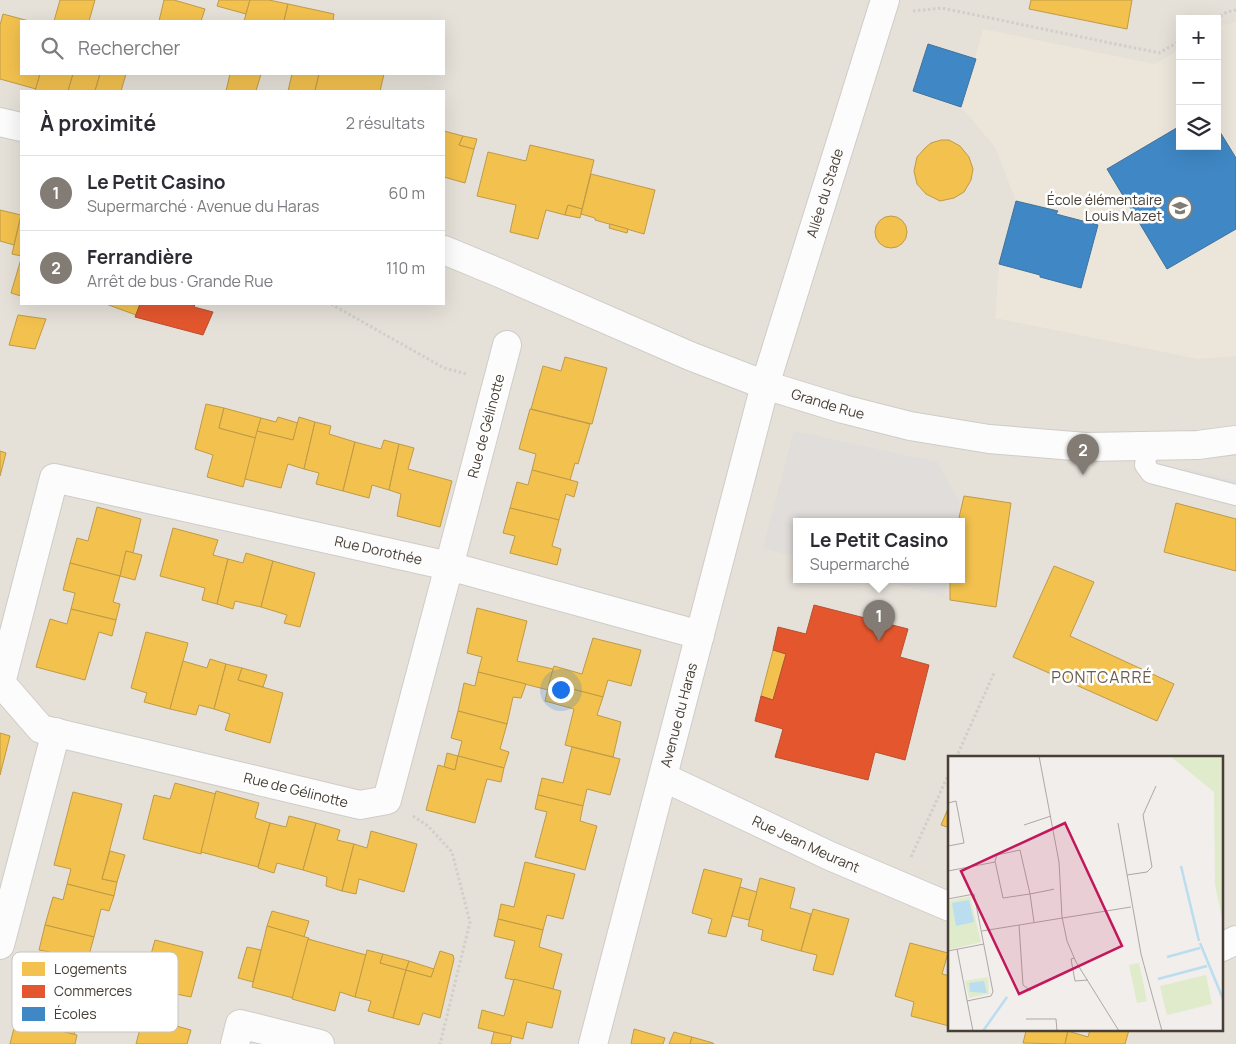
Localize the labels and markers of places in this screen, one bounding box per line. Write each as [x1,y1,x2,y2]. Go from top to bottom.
place label: École élémentaire Louis Mazet [1047,190,1162,225]
school or university icon: École élémentaire Louis Mazet [1167,195,1193,221]
pin: 2 [1067,434,1099,475]
pin: 1 [863,600,895,641]

